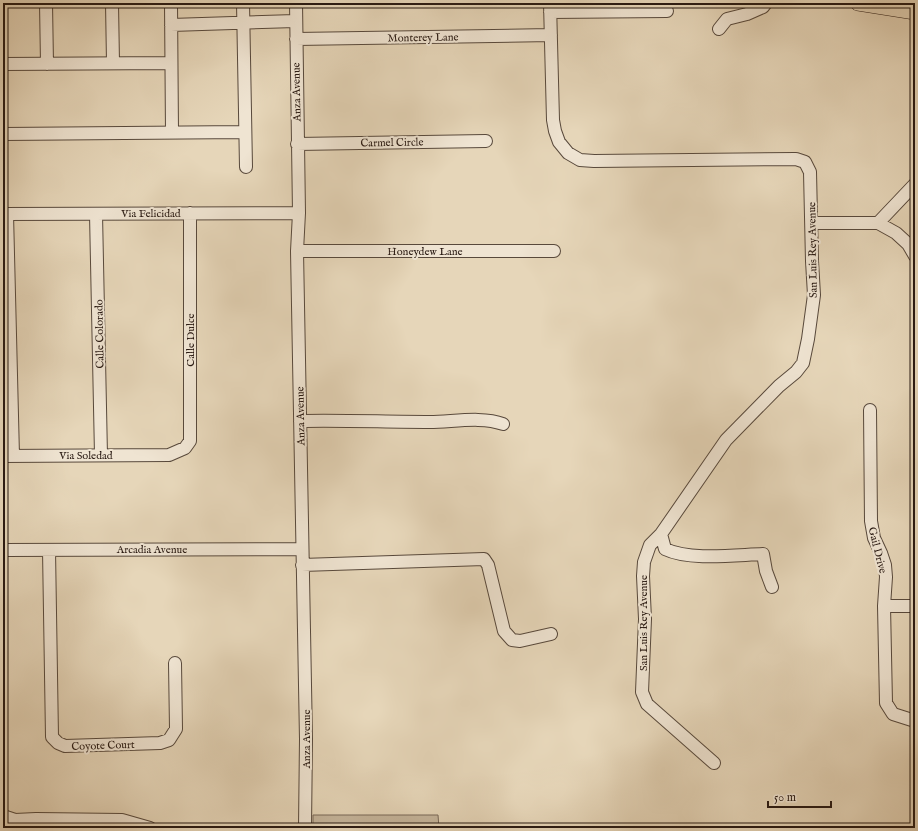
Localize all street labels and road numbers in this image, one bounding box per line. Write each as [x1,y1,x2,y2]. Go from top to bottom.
street label: Monterey Lane [387,30,459,46]
street label: Anza Avenue [289,62,305,123]
street label: Carmel Circle [360,135,424,151]
street label: San Luis Rey Avenue [805,202,821,298]
street label: Via Felicidad [120,207,181,221]
street label: Honeydew Lane [387,245,463,259]
street label: Calle Colorado [92,299,108,369]
street label: Calle Dulce [184,313,198,367]
street label: Anza Avenue [293,386,309,447]
street label: Via Soledad [58,449,113,463]
street label: Gail Drive [864,526,890,575]
street label: Arcadia Avenue [116,543,187,557]
street label: San Luis Rey Avenue [637,575,651,671]
street label: Anza Avenue [300,709,314,770]
street label: Coyote Court [71,738,135,754]

